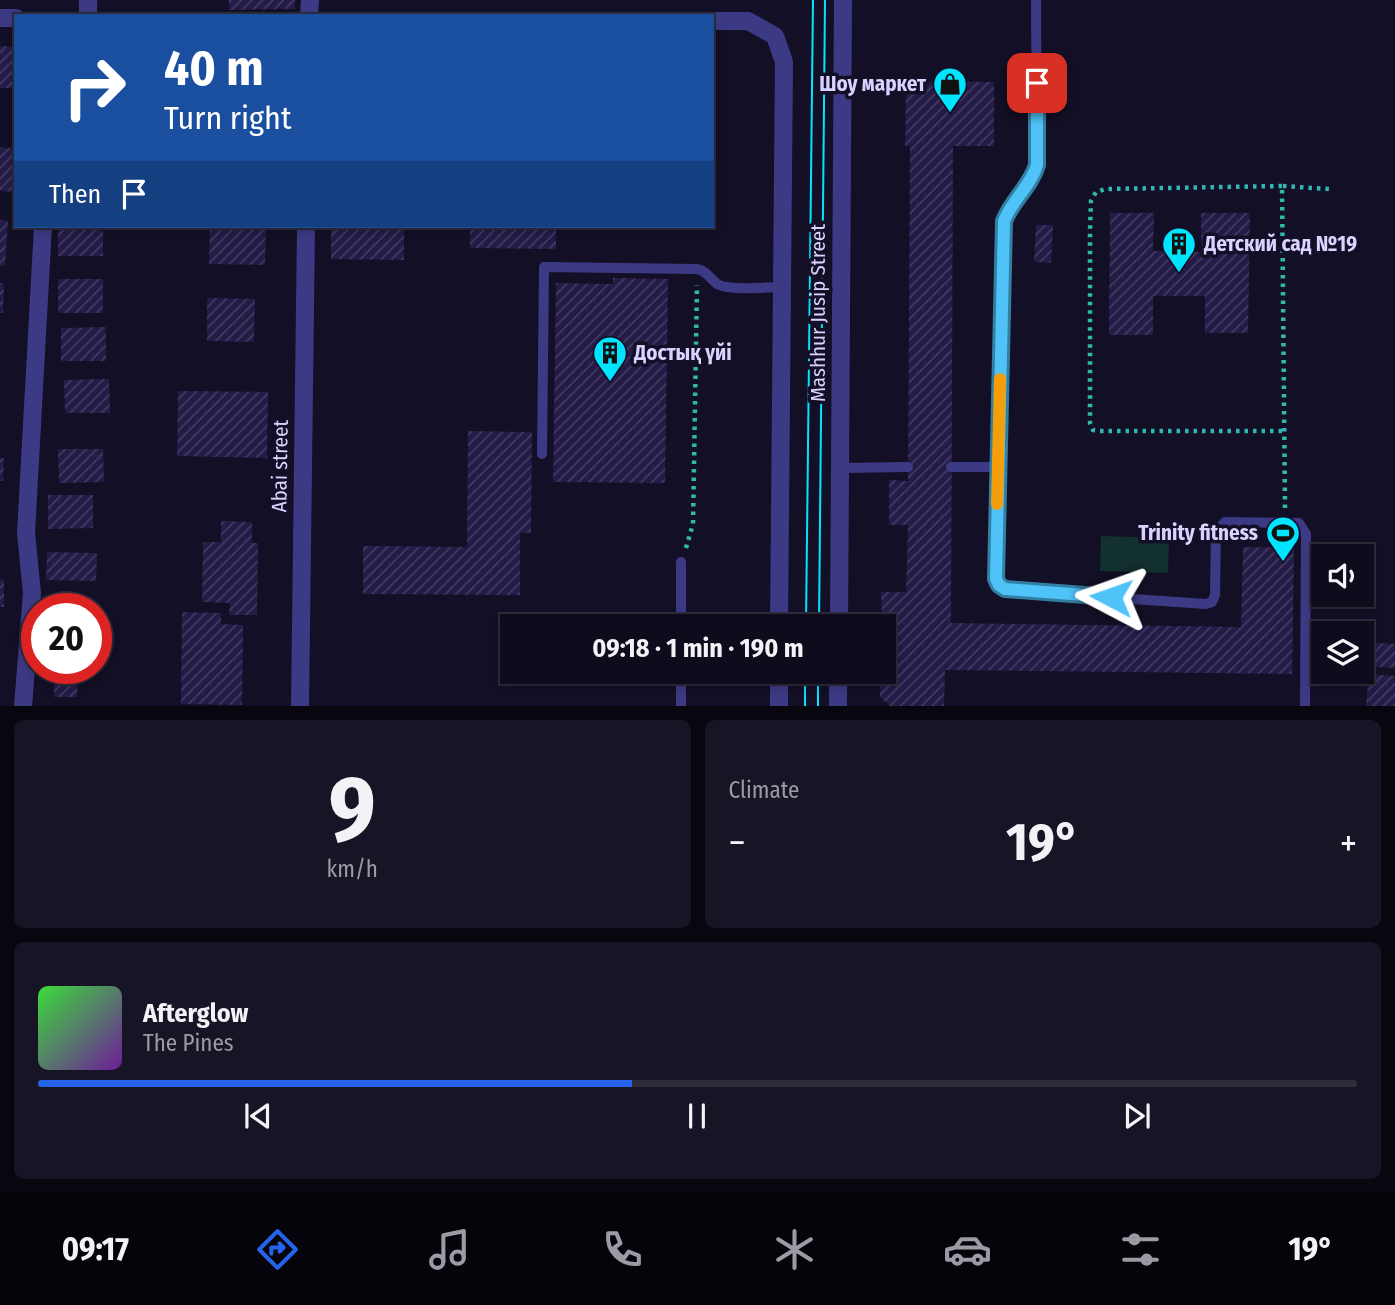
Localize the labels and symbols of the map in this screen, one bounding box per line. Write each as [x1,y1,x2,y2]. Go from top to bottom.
pin [1007,53,1067,113]
shop icon: Шоу маркет [931,65,969,114]
place label: Шоу маркет [819,71,927,97]
street label: Mashhur Jusip Street [805,224,831,402]
building icon: Детский сад №19 [1160,225,1198,274]
place label: Детский сад №19 [1203,231,1357,257]
building icon: Достық үйі [591,334,629,383]
place label: Достық үйі [633,340,732,366]
street label: Abai street [266,419,294,513]
sports icon: Trinity fitness [1264,514,1302,563]
place label: Trinity fitness [1138,520,1258,546]
position arrow [1074,560,1148,634]
speed limit sign: 20 [21,593,112,684]

